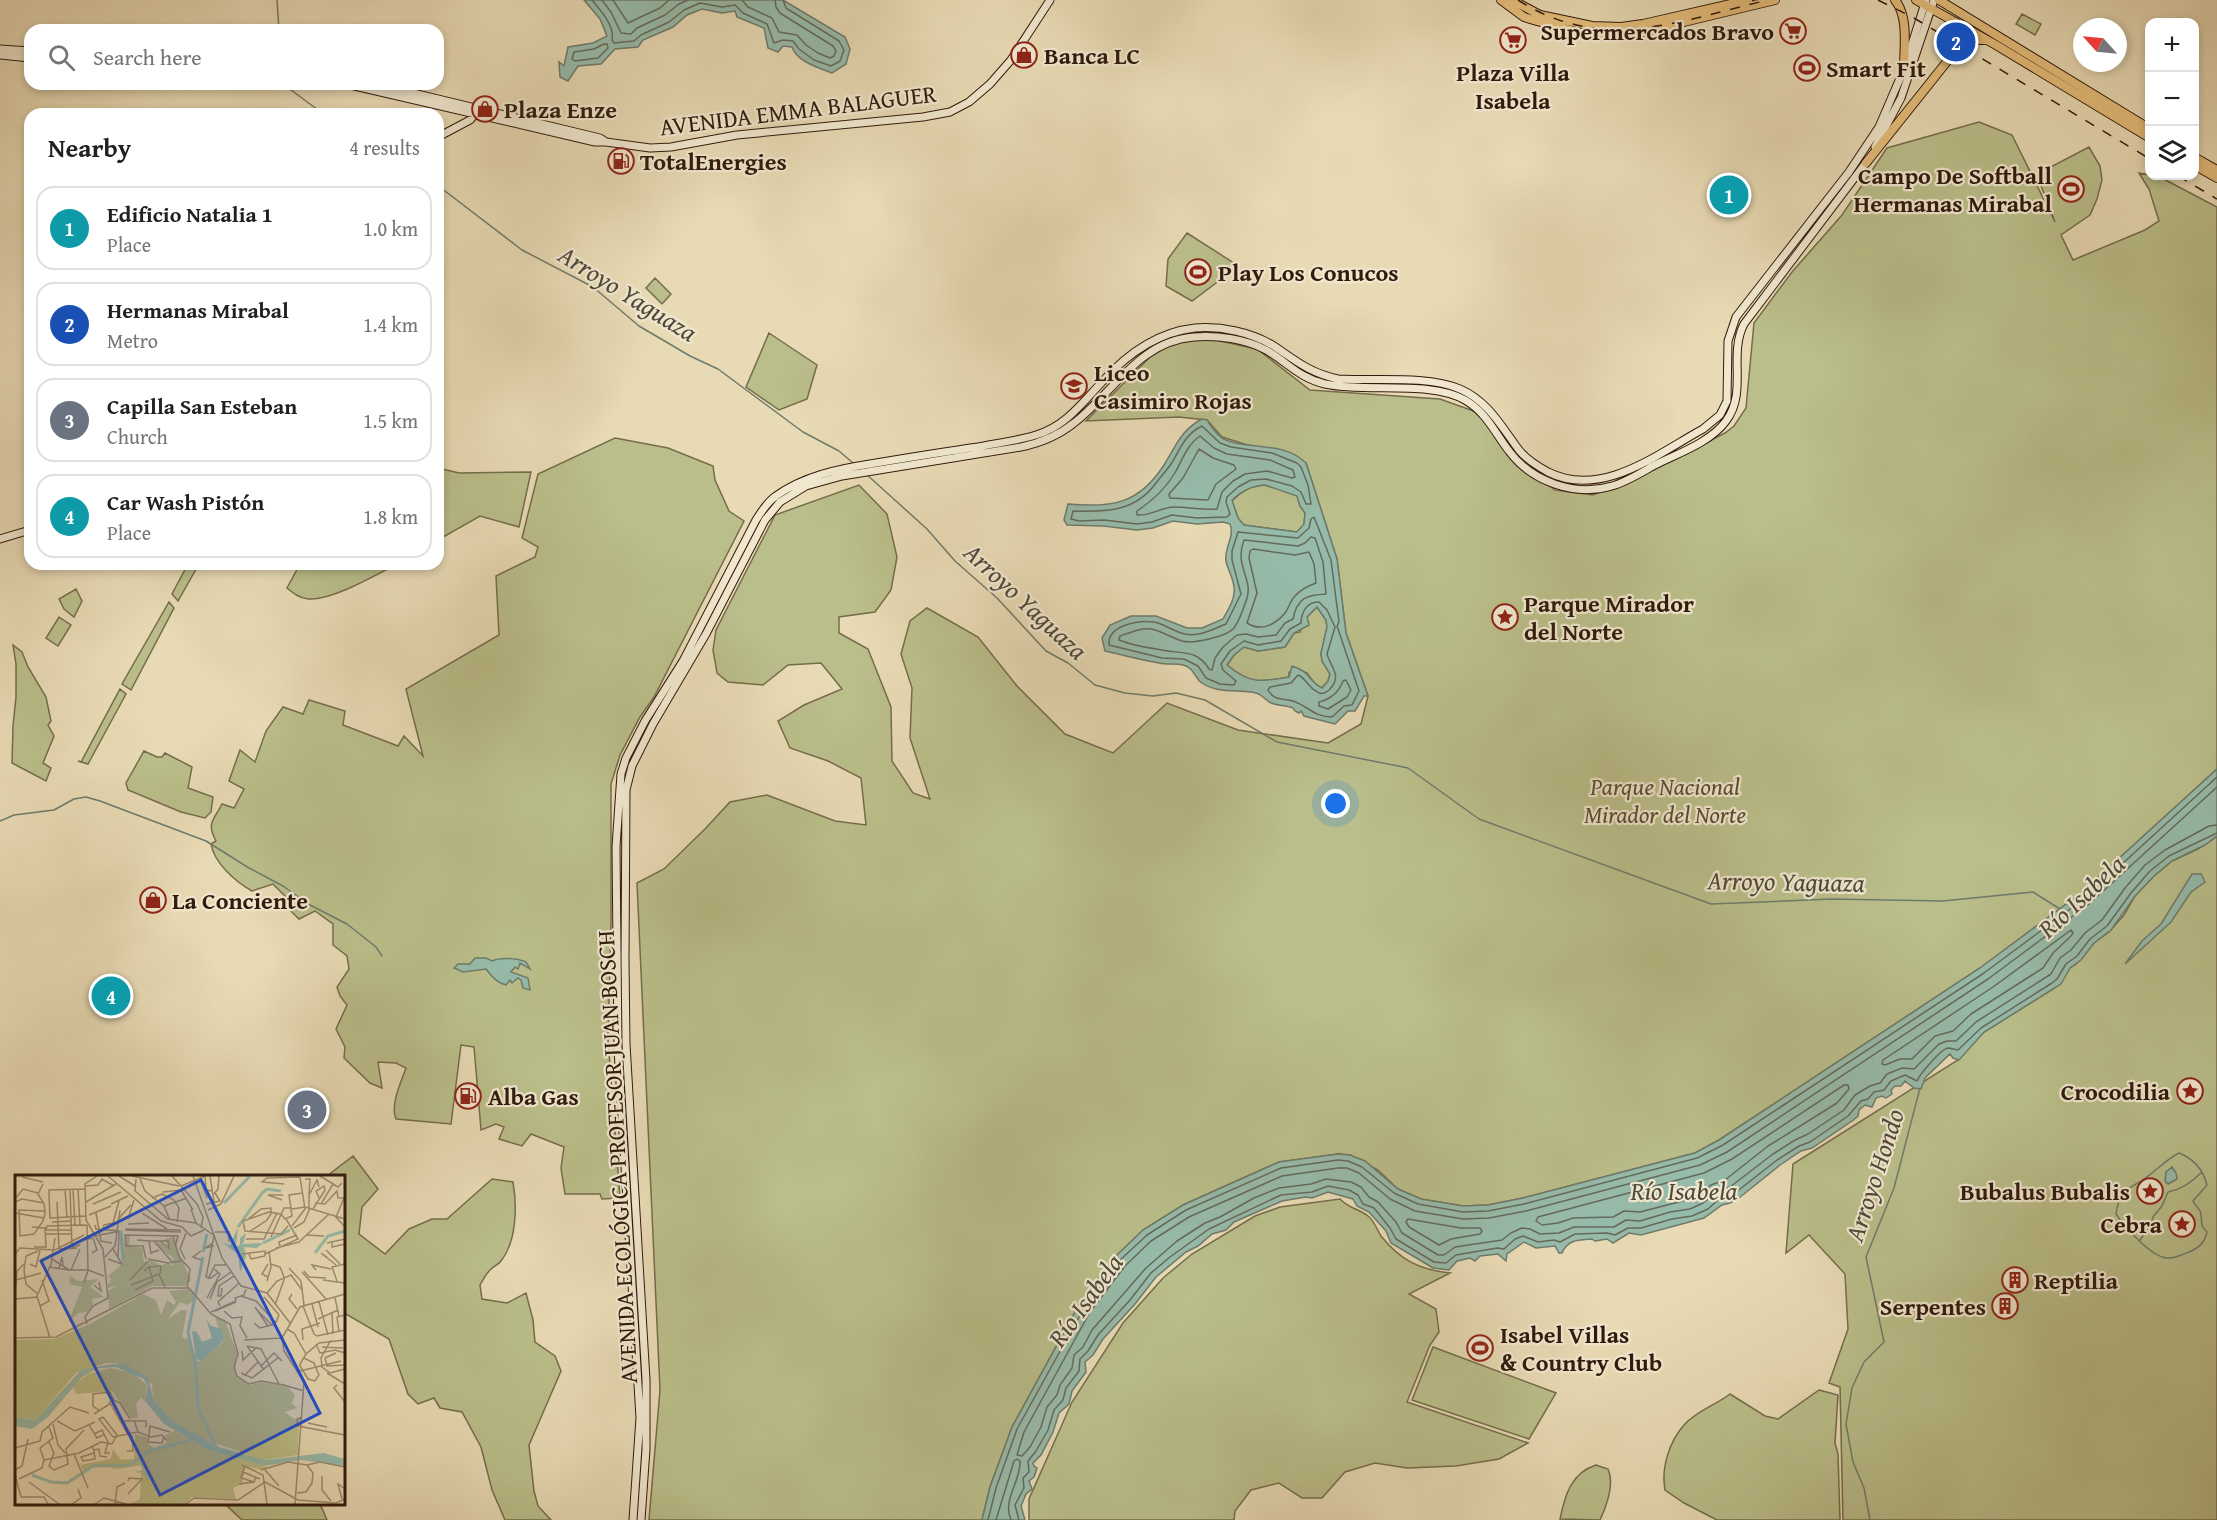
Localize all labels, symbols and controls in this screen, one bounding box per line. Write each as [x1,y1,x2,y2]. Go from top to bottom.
place label: Supermercados Bravo [1540,14,1774,49]
supermarket icon: Supermercados Bravo [1778,16,1808,46]
north arrow [2073,18,2127,72]
map controls [2145,18,2199,180]
button: + [2145,18,2199,72]
pin: 2 [1936,20,1976,64]
search box [24,24,444,90]
supermarket icon: Plaza Villa Isabela [1498,25,1528,55]
place label: Banca LC [1044,38,1140,73]
shop icon: Banca LC [1009,40,1039,70]
icon: search [45,41,78,74]
text: Search here [93,41,202,73]
place label: Smart Fit [1826,51,1926,86]
sports icon: Smart Fit [1792,53,1822,83]
place label: Plaza Villa Isabela [1456,55,1570,118]
button: − [2145,72,2199,126]
street label: AVENIDA EMMA BALAGUER [658,76,939,144]
place label: Plaza Enze [504,92,617,127]
shop icon: Plaza Enze [470,94,500,124]
button: layers [2145,126,2199,180]
text: Nearby [48,128,131,167]
text: 4 results [349,133,420,162]
place label: TotalEnergies [640,144,787,179]
fuel station icon: TotalEnergies [606,146,636,176]
place label: Campo De Softball Hermanas Mirabal [1854,158,2053,221]
pin: 1 [1710,172,1748,218]
sports icon: Campo De Softball Hermanas Mirabal [2056,174,2086,204]
text: Edificio Natalia 1 [107,198,273,230]
text: 1 [64,214,75,243]
text: 1.0 km [363,214,418,243]
text: Place [107,230,151,259]
water label: Arroyo Yaguaza [550,234,705,351]
place label: Play Los Conucos [1218,255,1399,290]
sports icon: Play Los Conucos [1183,257,1213,287]
text: Hermanas Mirabal [107,294,289,326]
text: 2 [64,310,75,339]
text: 1.4 km [363,310,418,339]
text: Metro [107,326,158,355]
place label: Liceo Casimiro Rojas [1094,355,1252,418]
school or university icon: Liceo Casimiro Rojas [1059,371,1089,401]
text: Capilla San Esteban [107,390,297,422]
text: 3 [64,406,75,435]
text: 1.5 km [363,406,418,435]
text: Church [107,422,168,451]
text: Car Wash Pistón [107,486,264,518]
text: 4 [64,502,75,531]
text: 1.8 km [363,502,418,531]
text: Place [107,518,151,547]
water label: Arroyo Yaguaza [955,532,1097,669]
place label: Parque Mirador del Norte [1524,586,1694,649]
place icon: Parque Mirador del Norte [1490,602,1520,632]
park label: Parque Nacional Mirador del Norte [1584,769,1746,832]
your location [1321,789,1350,818]
water label: Río Isabela [2028,845,2133,947]
water label: Arroyo Yaguaza [1706,860,1865,902]
place label: La Conciente [172,883,308,918]
shop icon: La Conciente [138,885,168,915]
street label: AVENIDA ECOLÓGICA PROFESOR JUAN BOSCH [588,929,646,1385]
pin: 4 [92,974,130,1018]
place label: Crocodilia [2061,1074,2171,1109]
place icon: Crocodilia [2175,1076,2205,1106]
place label: Alba Gas [488,1079,579,1114]
fuel station icon: Alba Gas [453,1081,483,1111]
pin: 3 [288,1088,326,1132]
water label: Arroyo Hondo [1834,1104,1914,1247]
water label: Río Isabela [1629,1171,1738,1210]
place label: Bubalus Bubalis [1960,1174,2130,1209]
inset map [15,1175,345,1505]
place icon: Bubalus Bubalis [2135,1176,2165,1206]
place label: Cebra [2100,1207,2163,1242]
place icon: Cebra [2167,1209,2197,1239]
water label: Río Isabela [1037,1245,1132,1356]
place label: Reptilia [2034,1263,2119,1298]
building icon: Reptilia [2000,1265,2030,1295]
place label: Serpentes [1880,1289,1986,1324]
building icon: Serpentes [1990,1291,2020,1321]
place label: Isabel Villas & Country Club [1500,1317,1662,1380]
sports icon: Isabel Villas & Country Club [1465,1333,1495,1363]

